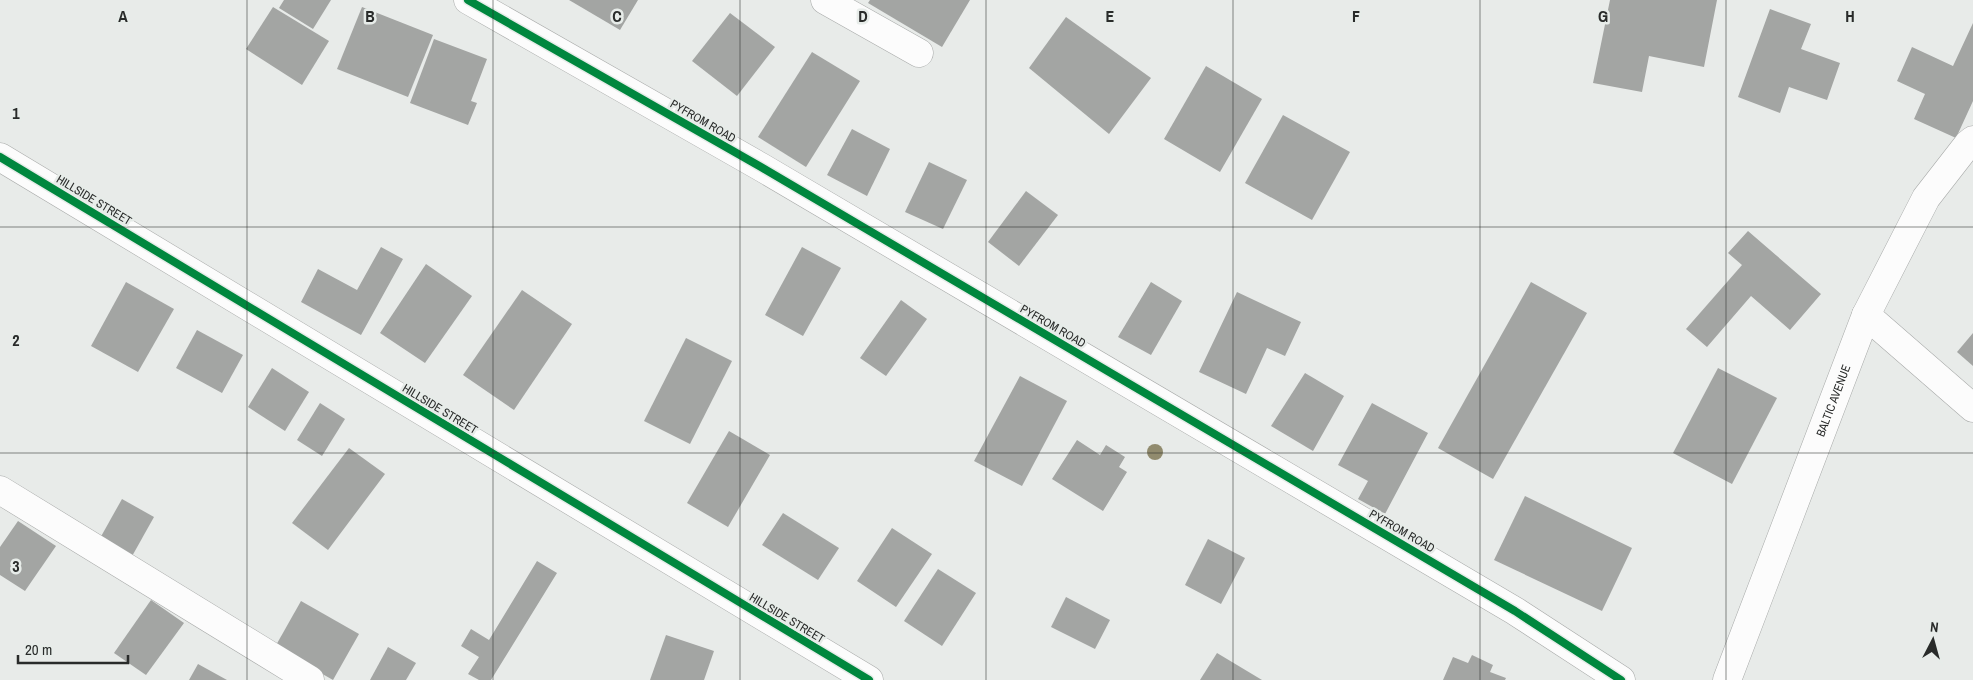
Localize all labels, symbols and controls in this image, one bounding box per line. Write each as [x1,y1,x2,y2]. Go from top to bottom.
text: A [118,5,128,27]
text: B [365,5,375,27]
text: C [612,5,622,27]
text: D [858,5,868,27]
text: E [1106,5,1115,27]
text: F [1352,5,1360,27]
text: G [1598,5,1608,27]
text: H [1845,5,1855,27]
street label: PYFROM ROAD [667,96,739,146]
text: 1 [12,102,20,124]
street label: HILLSIDE STREET [53,171,135,229]
street label: PYFROM ROAD [1017,301,1089,351]
text: 2 [12,329,20,351]
street label: BALTIC AVENUE [1812,362,1854,439]
street label: HILLSIDE STREET [399,380,481,438]
street label: PYFROM ROAD [1366,506,1438,556]
text: 3 [12,555,20,577]
street label: HILLSIDE STREET [746,589,828,647]
north arrow [1908,615,1958,665]
text: N [1929,618,1939,636]
scale bar [18,632,128,664]
text: 20 m [25,639,52,660]

